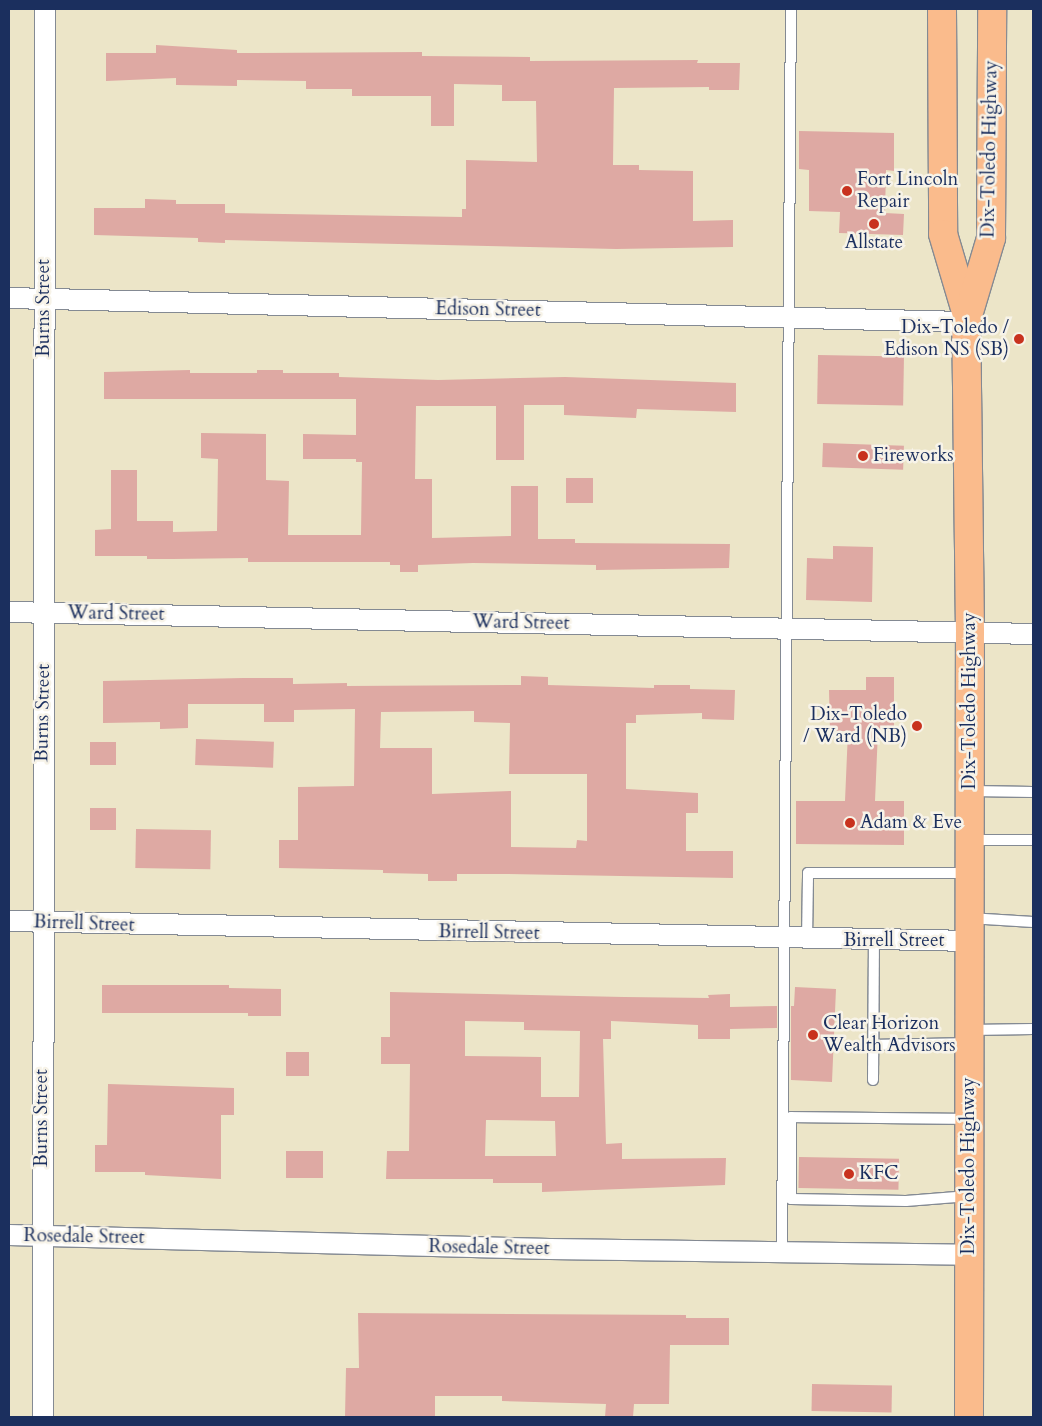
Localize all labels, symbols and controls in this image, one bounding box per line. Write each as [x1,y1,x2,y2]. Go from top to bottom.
street label: Dix-Toledo Highway [977,60,1003,238]
place label: Fort Lincoln Repair [857,169,958,213]
marker: Fort Lincoln Repair [841,185,853,197]
marker: Allstate [868,218,880,230]
place label: Allstate [845,232,903,254]
street label: Burns Street [33,259,55,357]
street label: Edison Street [435,298,541,322]
place label: Dix-Toledo / Edison NS (SB) [884,317,1009,361]
marker: Dix-Toledo / Edison NS (SB) [1013,333,1025,345]
place label: Fireworks [873,445,954,467]
marker: Fireworks [857,450,869,462]
street label: Ward Street [67,602,165,626]
street label: Ward Street [472,611,570,635]
street label: Dix-Toledo Highway [959,612,981,790]
street label: Burns Street [31,664,55,762]
place label: Dix-Toledo / Ward (NB) [803,704,907,748]
marker: Dix-Toledo / Ward (NB) [911,720,923,732]
place label: Adam & Eve [860,812,962,834]
marker: Adam & Eve [844,817,856,829]
street label: Birrell Street [33,911,135,937]
street label: Birrell Street [438,921,540,945]
street label: Birrell Street [843,930,945,952]
place label: Clear Horizon Wealth Advisors [823,1013,956,1057]
marker: Clear Horizon Wealth Advisors [807,1029,819,1041]
street label: Burns Street [31,1069,53,1167]
street label: Dix-Toledo Highway [958,1077,980,1255]
place label: KFC [859,1163,898,1185]
marker: KFC [843,1168,855,1180]
street label: Rosedale Street [23,1225,145,1249]
street label: Rosedale Street [428,1236,550,1260]

